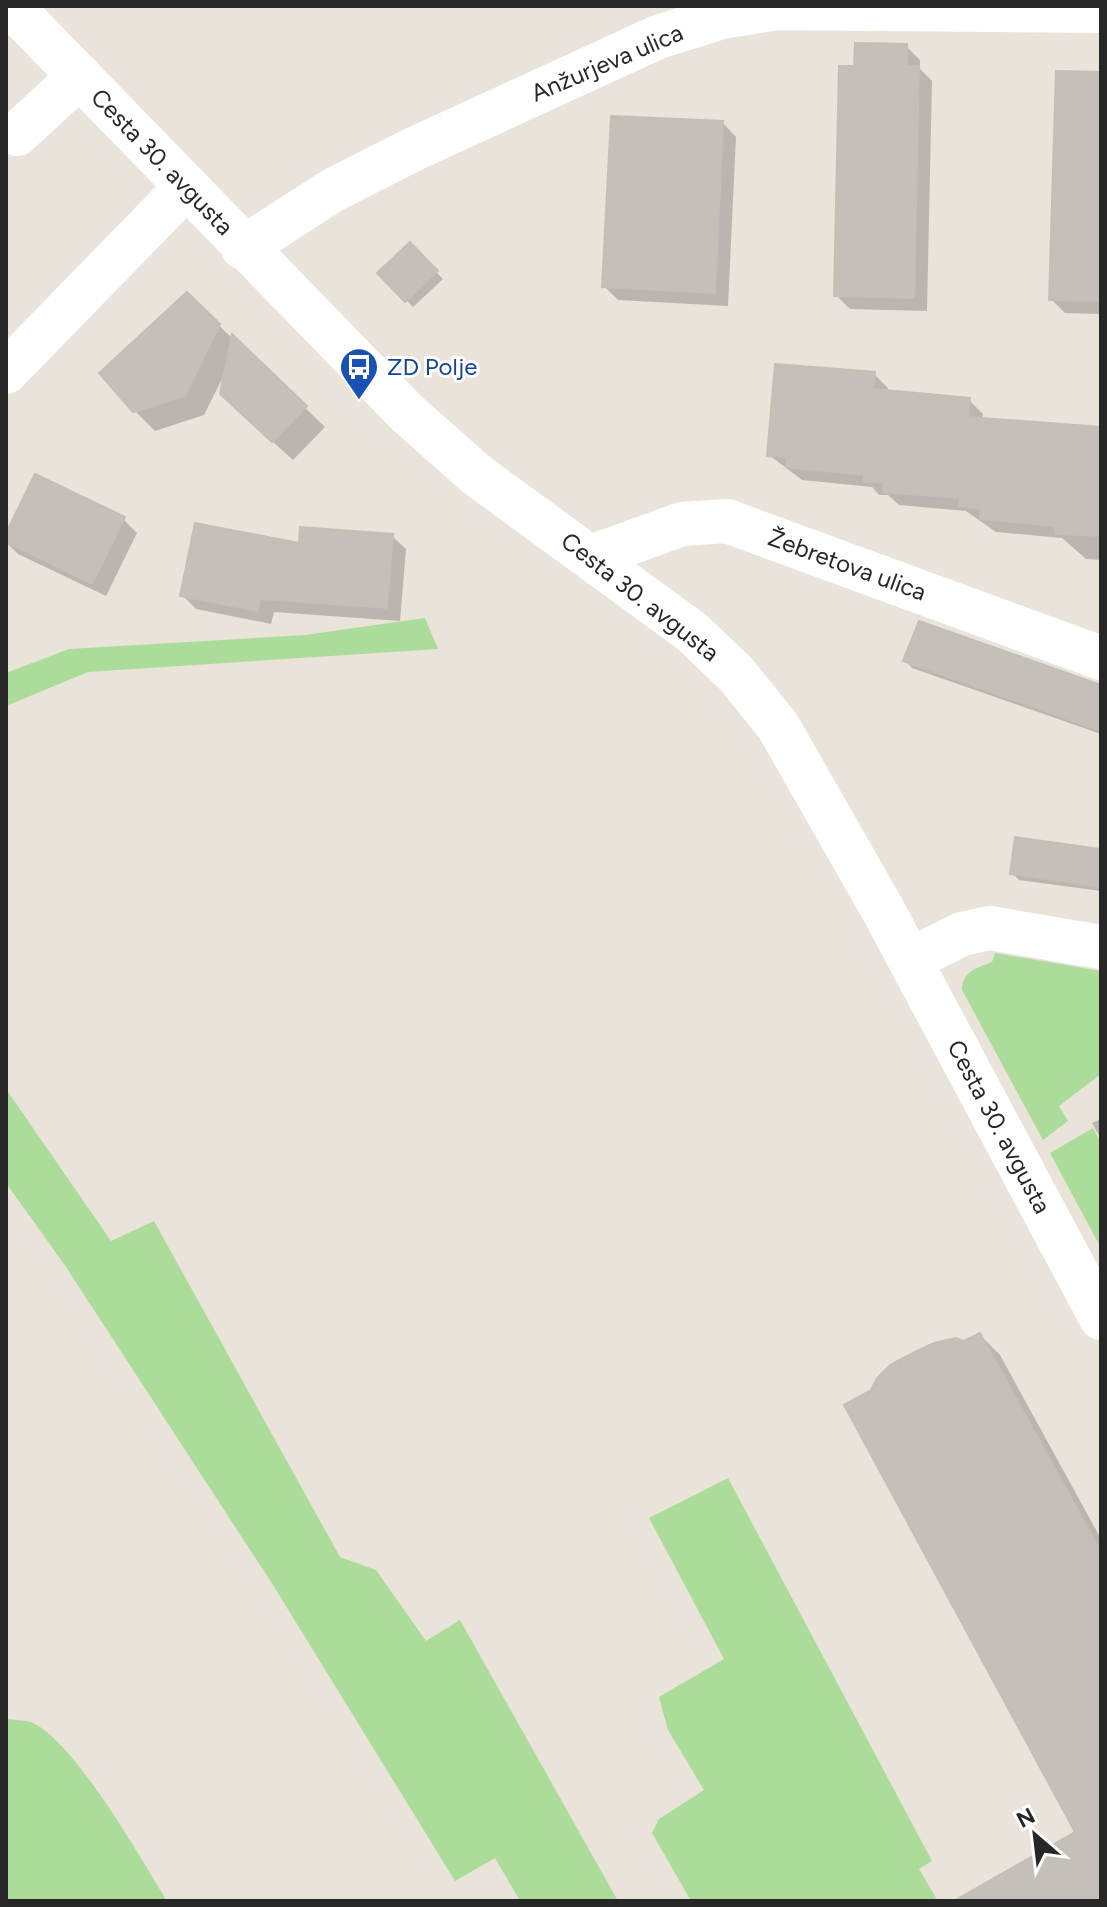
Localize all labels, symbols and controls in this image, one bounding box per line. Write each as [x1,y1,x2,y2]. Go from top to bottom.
street label: Anžurjeva ulica [527,18,687,108]
street label: Cesta 30. avgusta [85,82,240,241]
bus stop icon: ZD Polje [338,346,380,401]
place label: ZD Polje [387,352,477,381]
street label: Žebretova ulica [764,522,930,607]
street label: Cesta 30. avgusta [556,526,725,667]
street label: Cesta 30. avgusta [941,1035,1057,1218]
north arrow [995,1795,1075,1875]
text: N [1012,1802,1040,1834]

